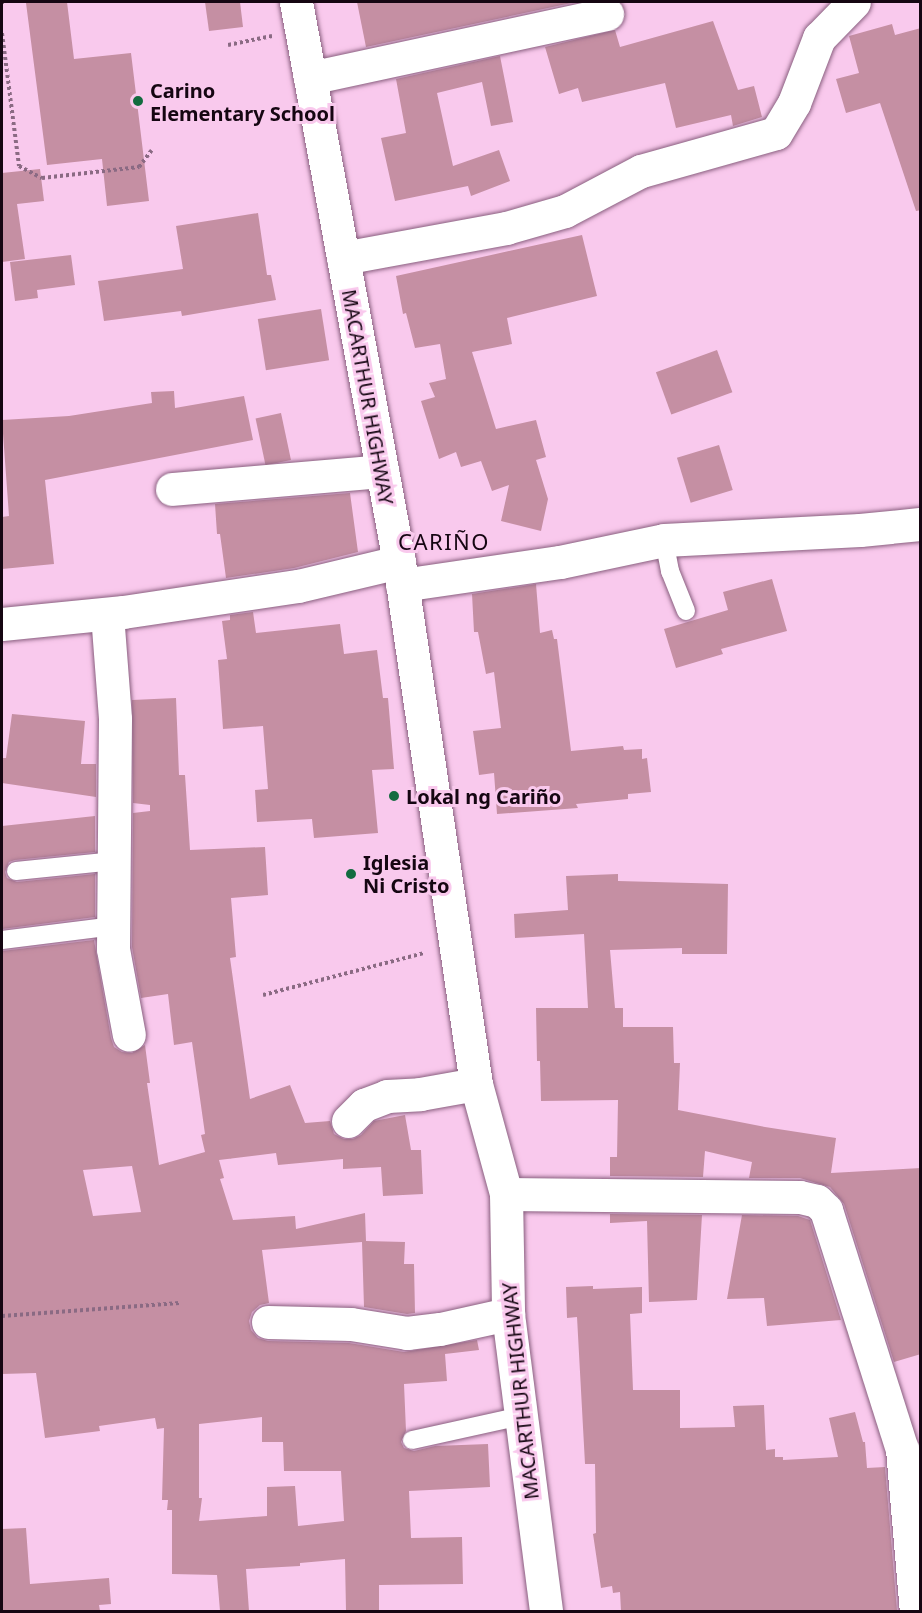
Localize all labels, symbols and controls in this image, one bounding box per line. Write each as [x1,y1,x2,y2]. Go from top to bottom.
place label: Carino Elementary School [150,78,335,125]
marker: Carino Elementary School [131,94,145,108]
street label: MACARTHUR HIGHWAY [337,287,399,507]
district label: CARIÑO [398,529,490,555]
place label: Lokal ng Cariño [406,784,561,808]
marker: Lokal ng Cariño [387,789,401,803]
place label: Iglesia Ni Cristo [363,850,449,897]
marker: Iglesia Ni Cristo [344,867,358,881]
street label: MACARTHUR HIGHWAY [497,1281,543,1501]

